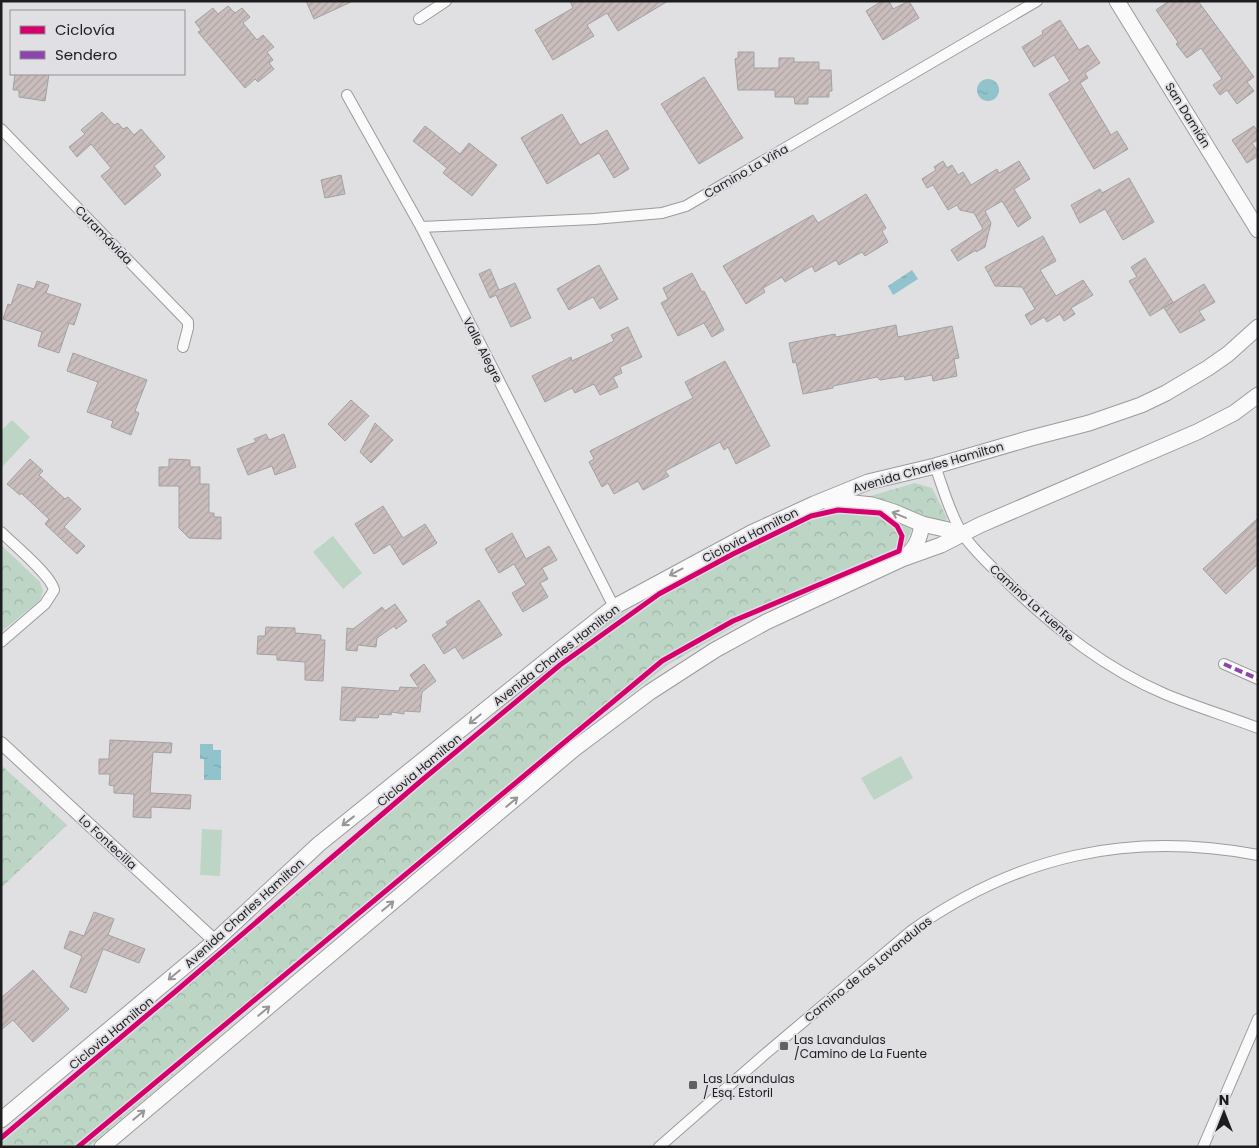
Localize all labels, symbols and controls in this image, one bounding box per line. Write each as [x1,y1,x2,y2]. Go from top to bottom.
legend [10,10,185,75]
text: Ciclovía [55,19,115,40]
text: Sendero [55,44,117,65]
street label: San Damián [1161,79,1215,151]
street label: Camino La Viña [701,140,791,202]
street label: Curamávida [72,202,136,268]
street label: Valle Alegre [459,314,507,386]
street label: Avenida Charles Hamilton [851,437,1005,497]
street label: Ciclovia Hamilton [699,503,801,567]
one-way arrow [892,509,907,519]
street label: Camino La Fuente [986,560,1078,646]
one-way arrow [670,568,684,578]
street label: Avenida Charles Hamilton [489,600,623,710]
one-way arrow [468,713,481,725]
street label: Ciclovia Hamilton [373,730,465,810]
one-way arrow [505,796,518,807]
street label: Lo Fontecilla [75,811,141,873]
one-way arrow [341,816,355,826]
street label: Avenida Charles Hamilton [180,854,308,972]
one-way arrow [381,901,394,912]
street label: Camino de las Lavandulas [801,912,935,1026]
one-way arrow [168,970,181,981]
street label: Ciclovia Hamilton [65,993,157,1073]
one-way arrow [257,1005,270,1017]
place label: Las Lavandulas /Camino de La Fuente [794,1031,927,1062]
marker: Las Lavandulas /Camino de La Fuente [778,1040,790,1052]
place label: Las Lavandulas / Esq. Estoril [703,1070,795,1101]
marker: Las Lavandulas / Esq. Estoril [687,1079,699,1091]
north arrow [1199,1088,1249,1138]
text: N [1219,1090,1229,1110]
one-way arrow [132,1110,145,1121]

